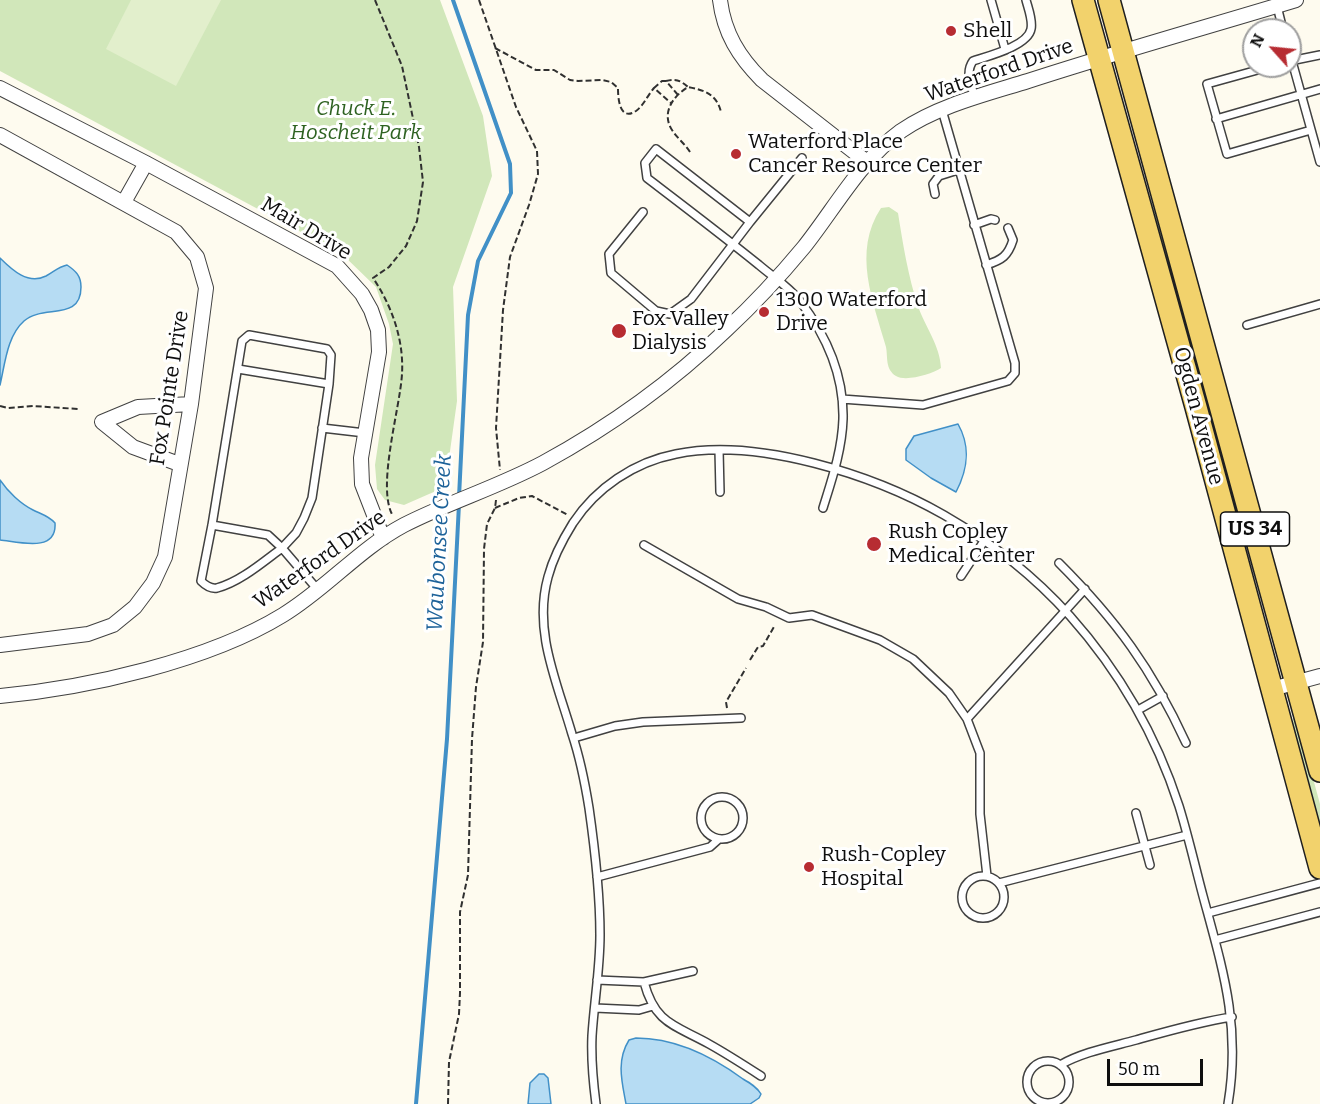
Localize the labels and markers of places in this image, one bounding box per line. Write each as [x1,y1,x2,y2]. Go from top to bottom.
place label: Shell [963,18,1012,44]
marker: Shell [944,24,958,38]
place label: Waterford Place Cancer Resource Center [748,129,982,179]
marker: Waterford Place Cancer Resource Center [729,147,743,161]
place label: 1300 Waterford Drive [776,287,927,337]
marker: 1300 Waterford Drive [757,305,771,319]
place label: Fox Valley Dialysis [632,306,729,356]
marker: Fox Valley Dialysis [610,322,628,340]
place label: Rush Copley Medical Center [888,519,1035,569]
marker: Rush Copley Medical Center [865,535,883,553]
place label: Rush-Copley Hospital [821,842,946,892]
marker: Rush-Copley Hospital [802,860,816,874]

